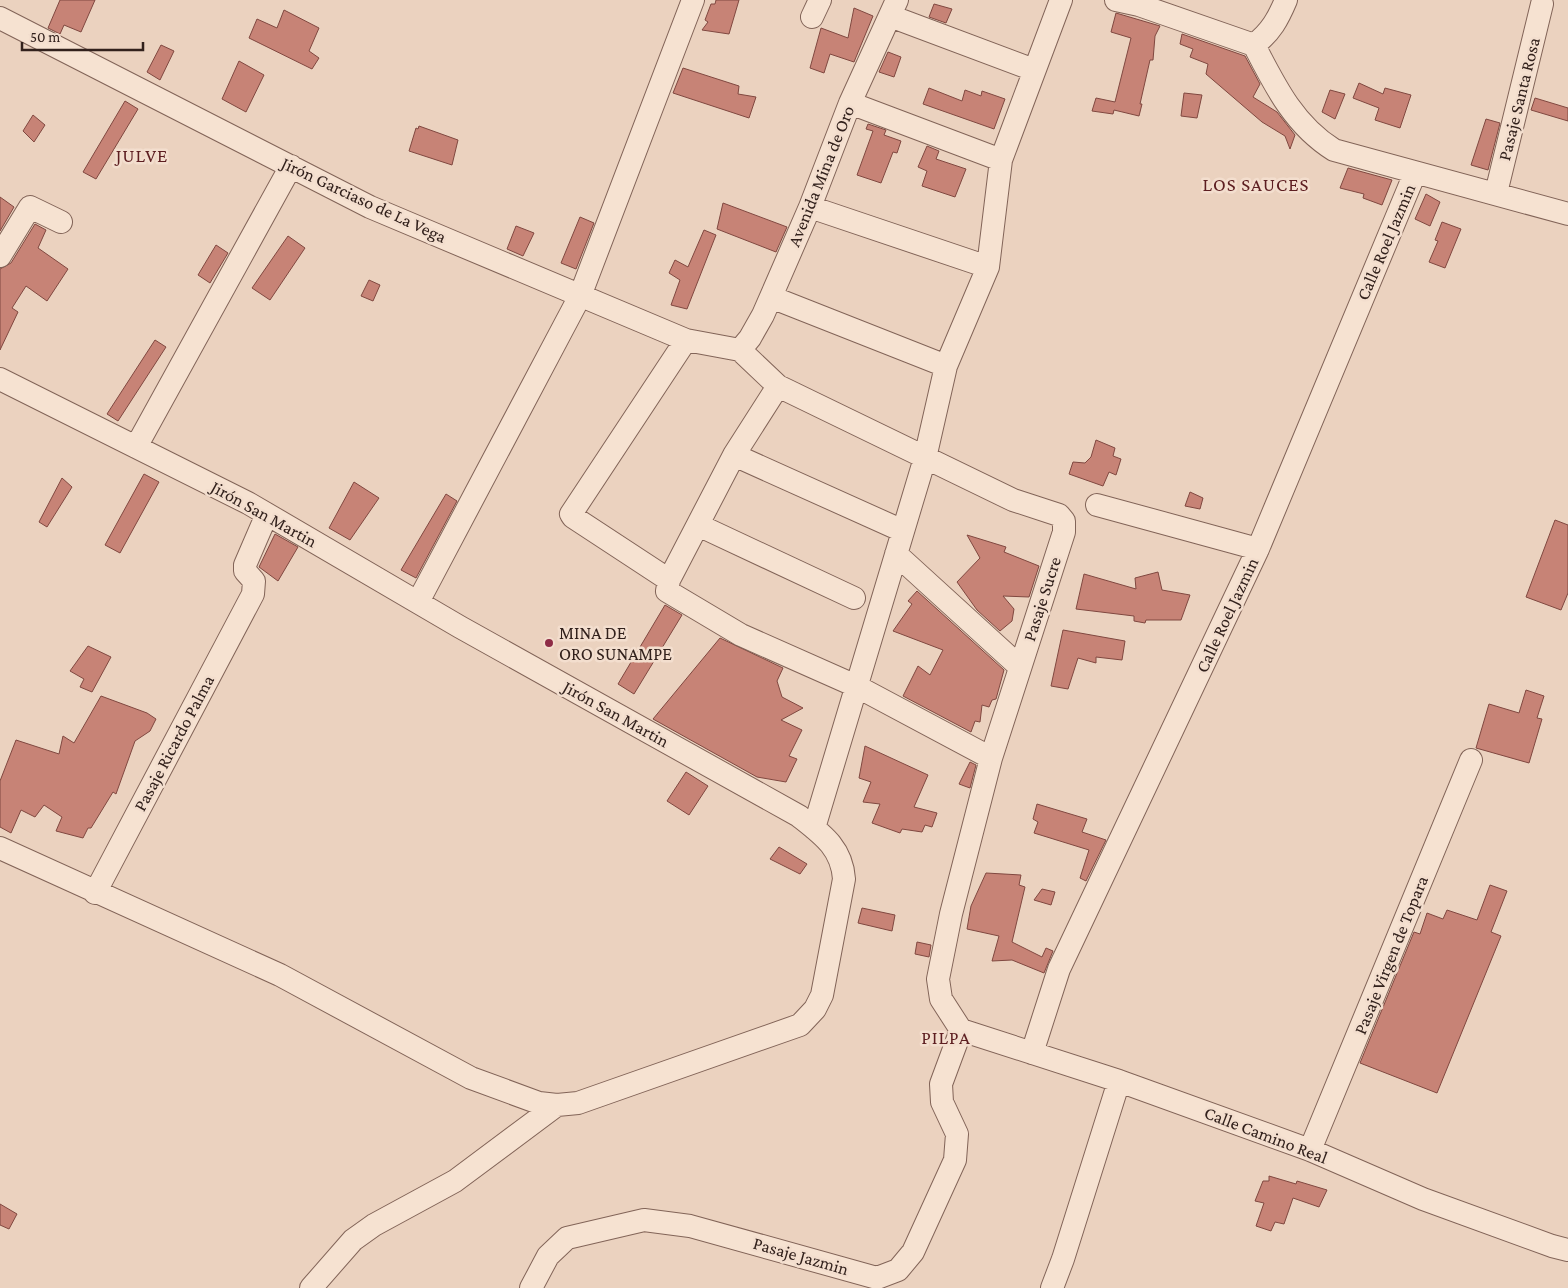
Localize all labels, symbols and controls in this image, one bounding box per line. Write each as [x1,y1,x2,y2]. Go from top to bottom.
scale bar [22,20,144,52]
text: 50 m [30,29,60,45]
street label: Pasaje Santa Rosa [1494,35,1545,163]
street label: Avenida Mina de Oro [784,103,858,249]
district label: JULVE [114,145,168,166]
street label: Jirón Garciaso de La Vega [277,152,450,247]
district label: LOS SAUCES [1203,174,1309,195]
street label: Calle Roel Jazmin [1352,181,1420,303]
street label: Jirón San Martin [206,476,321,551]
street label: Pasaje Sucre [1019,554,1066,644]
street label: Calle Roel Jazmin [1192,554,1262,676]
place label: MINA DE ORO SUNAMPE [559,623,672,664]
marker: MINA DE ORO SUNAMPE [543,637,555,649]
street label: Pasaje Ricardo Palma [130,672,219,815]
street label: Jirón San Martin [558,676,673,751]
street label: Pasaje Virgen de Topara [1350,873,1433,1038]
district label: PILPA [921,1027,971,1048]
street label: Calle Camino Real [1202,1102,1331,1168]
street label: Pasaje Jazmin [751,1233,851,1280]

